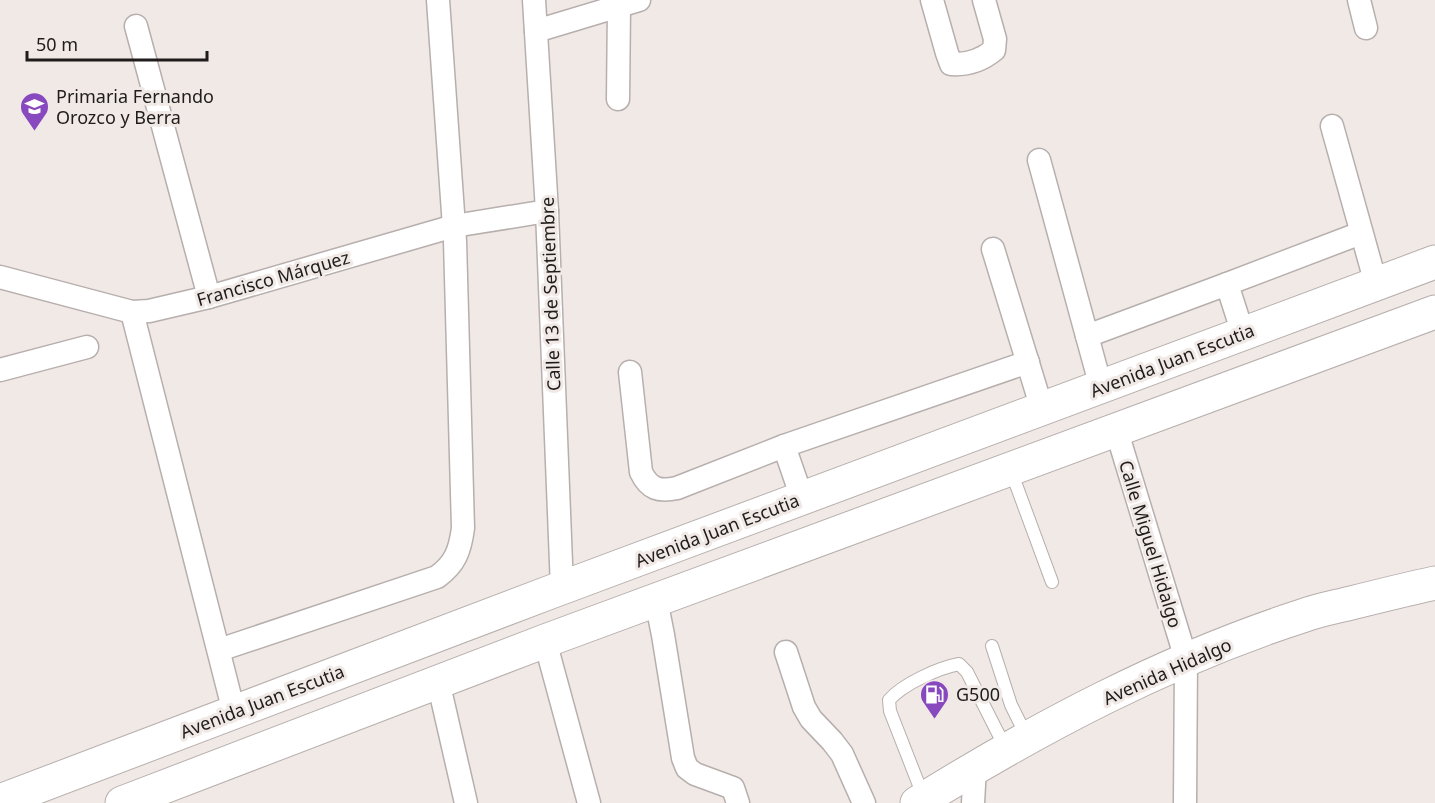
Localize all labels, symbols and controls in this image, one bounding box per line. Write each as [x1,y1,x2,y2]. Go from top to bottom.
scale bar [27,24,207,62]
text: 50 m [36,32,78,56]
place label: Primaria Fernando Orozco y Berra [56,84,214,129]
school or university icon: Primaria Fernando Orozco y Berra [19,90,51,132]
street label: Calle 13 de Septiembre [535,196,565,392]
street label: Francisco Márquez [194,245,352,311]
street label: Avenida Juan Escutia [1086,318,1258,402]
street label: Calle Miguel Hidalgo [1114,457,1188,631]
street label: Avenida Juan Escutia [631,488,803,572]
street label: Avenida Hidalgo [1099,632,1235,710]
street label: Avenida Juan Escutia [176,659,348,743]
fuel station icon: G500 [919,678,951,720]
place label: G500 [956,682,1000,706]

